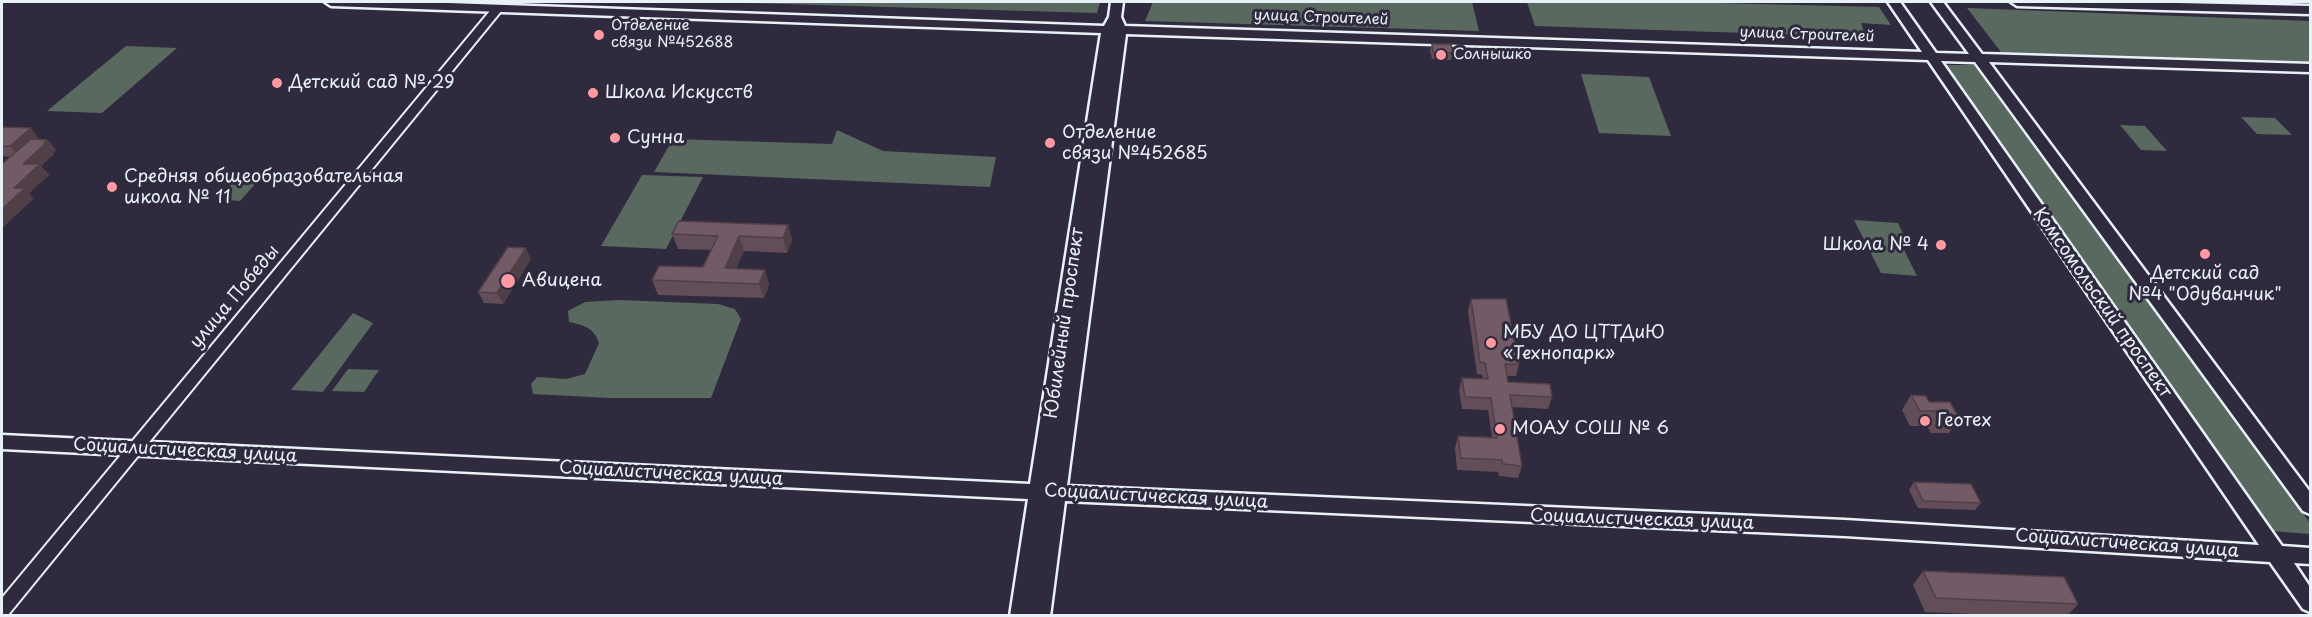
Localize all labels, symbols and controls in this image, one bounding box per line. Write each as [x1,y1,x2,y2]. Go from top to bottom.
street label: улица Строителей [1253,7,1389,29]
place label: Отделение связи №452688 [611,17,733,52]
street label: улица Строителей [1739,24,1875,46]
marker: Отделение связи №452688 [592,28,606,42]
place label: Солнышко [1453,46,1532,64]
marker: Солнышко [1434,48,1448,62]
place label: Детский сад № 29 [289,72,455,94]
marker: Детский сад № 29 [270,76,284,90]
place label: Школа Искусств [605,82,753,104]
marker: Школа Искусств [586,86,600,100]
place label: Отделение связи №452685 [1062,122,1208,164]
place label: Сунна [627,127,684,149]
marker: Сунна [608,131,622,145]
marker: Отделение связи №452685 [1043,136,1057,150]
place label: Средняя общеобразовательная школа № 11 [124,166,404,208]
marker: Средняя общеобразовательная школа № 11 [105,180,119,194]
street label: Комсомольский проспект [2028,204,2176,402]
street label: Юбилейный проспект [1041,226,1089,420]
place label: Школа № 4 [1823,234,1929,256]
marker: Школа № 4 [1934,238,1948,252]
street label: улица Победы [186,241,284,353]
marker: Детский сад №4 "Одуванчик" [2198,247,2212,261]
place label: Детский сад №4 "Одуванчик" [2128,263,2282,306]
place label: Авицена [522,270,602,292]
marker: Авицена [499,272,517,290]
place label: МБУ ДО ЦТТДиЮ «Технопарк» [1503,322,1665,364]
marker: МБУ ДО ЦТТДиЮ «Технопарк» [1484,336,1498,350]
place label: Геотех [1937,410,1991,432]
marker: Геотех [1918,414,1932,428]
place label: МОАУ СОШ № 6 [1512,418,1669,440]
marker: МОАУ СОШ № 6 [1493,422,1507,436]
street label: Социалистическая улица [72,434,298,468]
street label: Социалистическая улица [558,457,784,491]
street label: Социалистическая улица [1043,480,1269,514]
street label: Социалистическая улица [1530,505,1754,535]
street label: Социалистическая улица [2014,525,2240,563]

